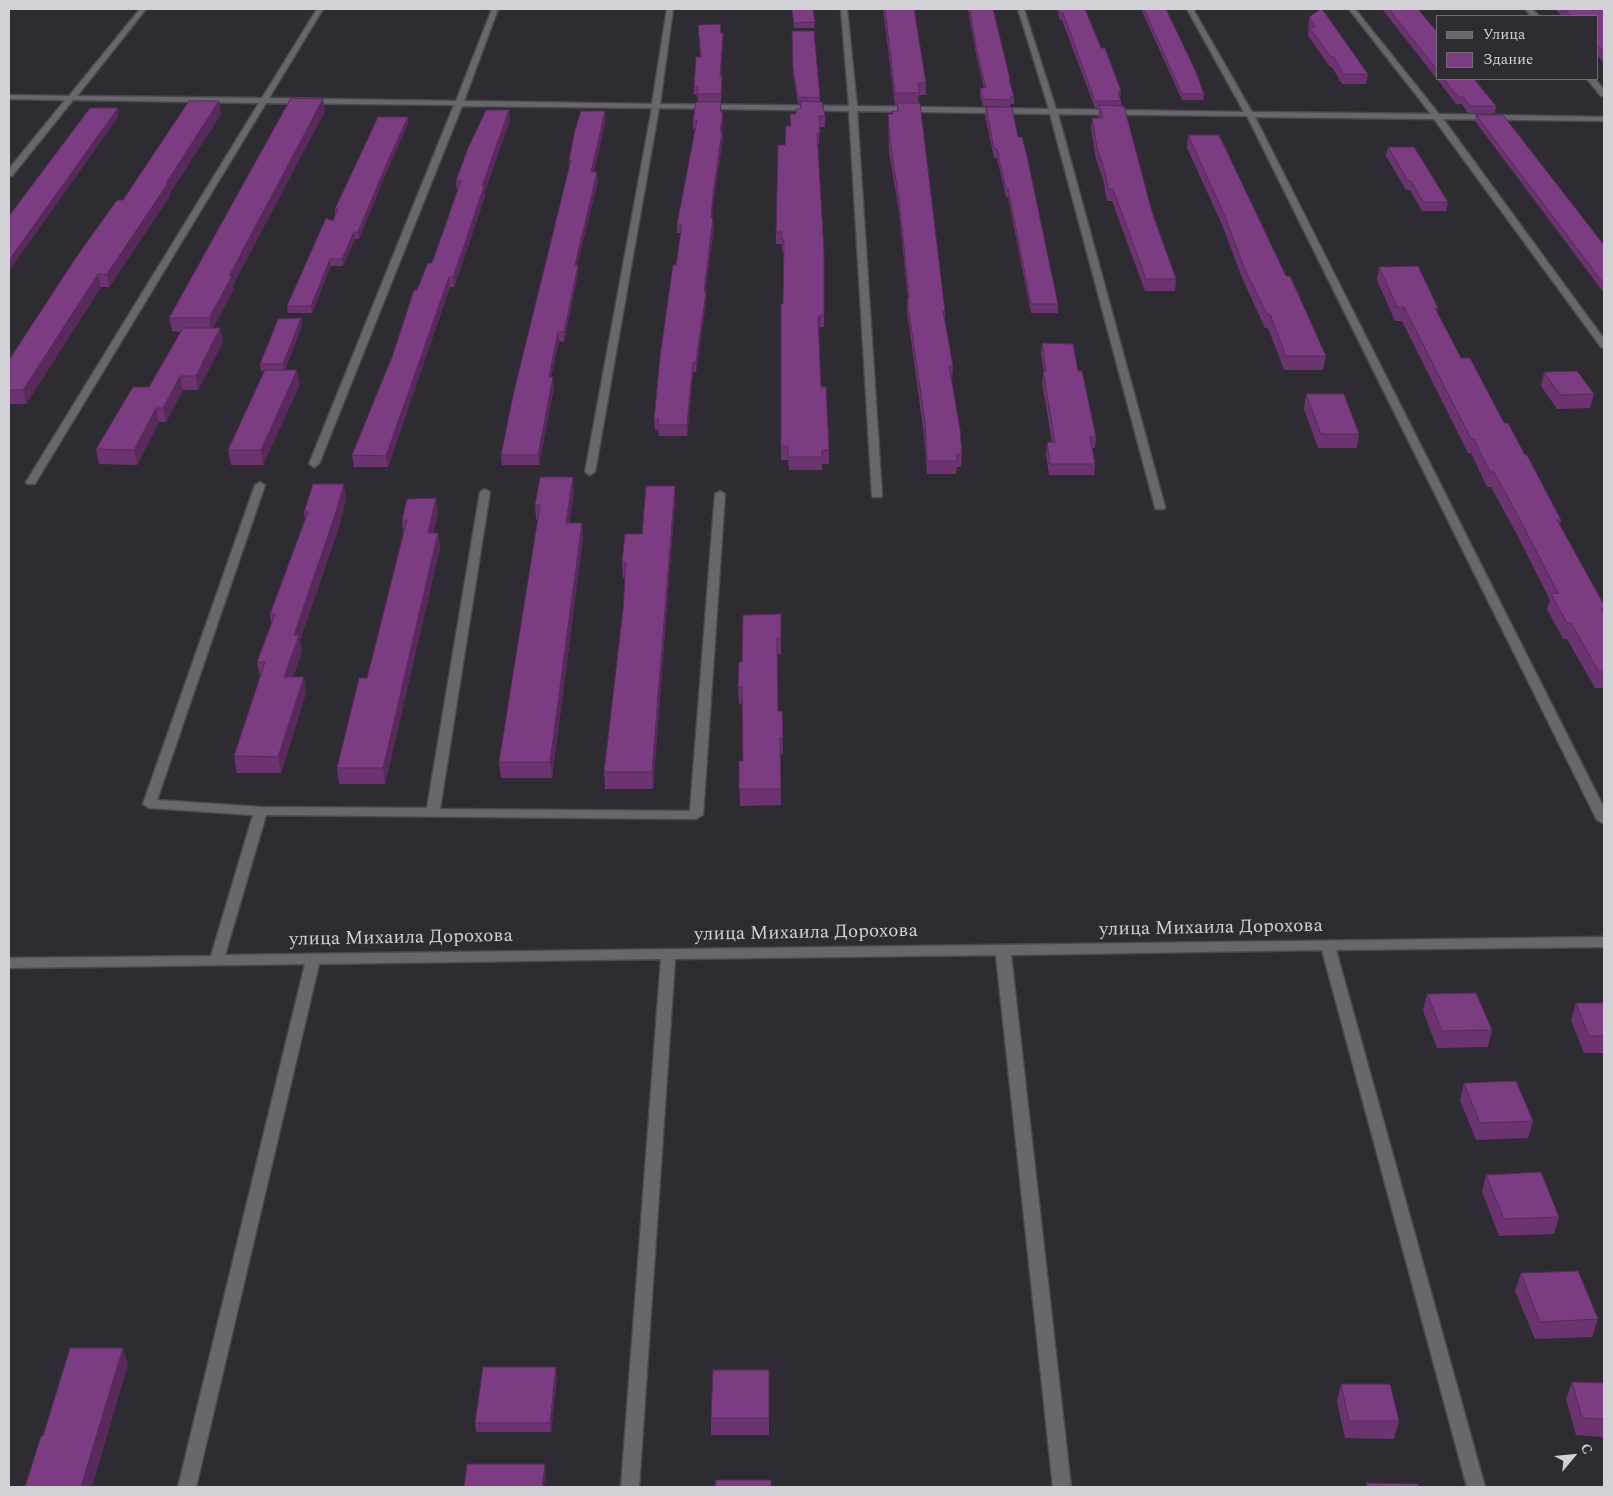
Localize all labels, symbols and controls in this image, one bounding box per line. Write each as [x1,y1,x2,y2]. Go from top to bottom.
legend [1436,15,1598,80]
text: Улица [1483,23,1525,46]
text: Здание [1483,48,1533,71]
street label: улица Михаила Дорохова [1099,916,1323,942]
street label: улица Михаила Дорохова [694,921,918,947]
street label: улица Михаила Дорохова [289,926,513,952]
north arrow [1548,1431,1598,1481]
text: С [1575,1439,1598,1458]

